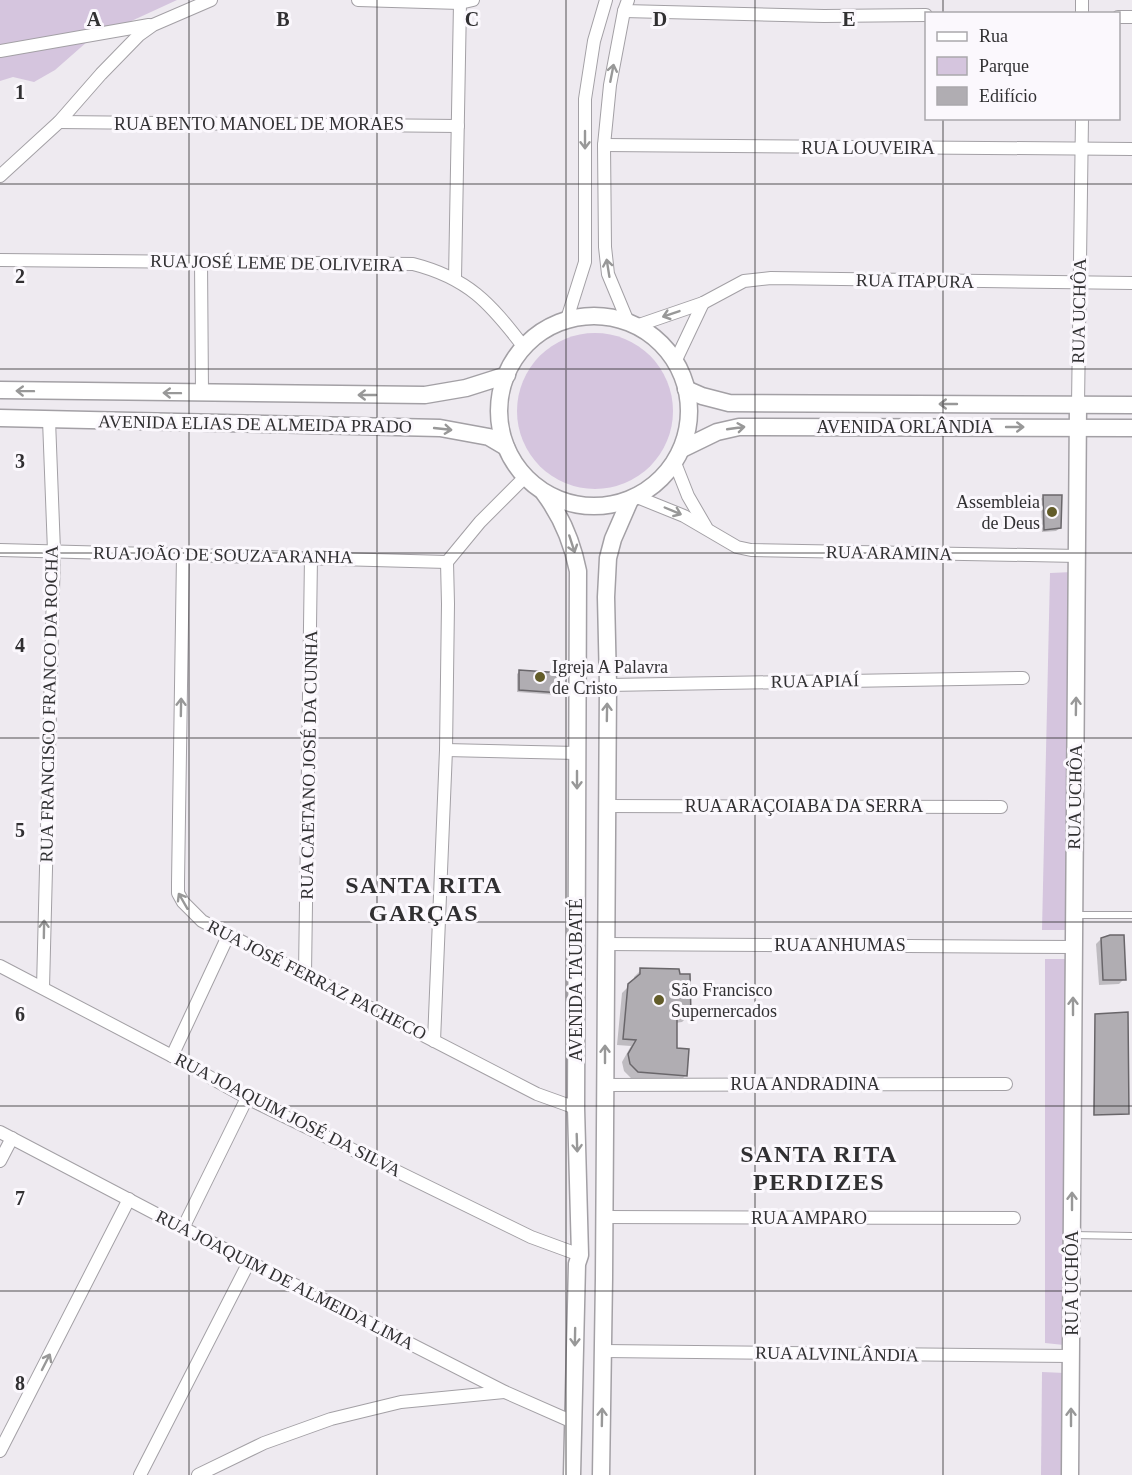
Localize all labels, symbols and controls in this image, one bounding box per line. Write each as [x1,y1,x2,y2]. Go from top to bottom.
text: A [87,8,102,30]
text: B [276,8,290,30]
text: C [465,8,479,30]
text: D [653,8,667,30]
text: E [842,8,856,30]
legend [925,12,1120,120]
text: Rua [979,26,1008,46]
text: Parque [979,56,1029,76]
one-way arrow [607,64,618,84]
text: 1 [15,81,25,103]
text: Edifício [979,86,1037,106]
street label: RUA BENTO MANOEL DE MORAES [114,114,404,134]
one-way arrow [579,130,591,150]
street label: RUA LOUVEIRA [801,138,935,158]
street label: RUA JOSÉ LEME DE OLIVEIRA [150,250,404,275]
one-way arrow [602,258,613,278]
street label: RUA UCHÔA [1067,258,1090,364]
text: 2 [15,265,25,287]
street label: RUA ITAPURA [856,270,974,292]
one-way arrow [662,310,681,321]
one-way arrow [16,385,36,396]
one-way arrow [162,387,182,399]
one-way arrow [357,389,377,401]
one-way arrow [938,398,958,410]
street label: AVENIDA ELIAS DE ALMEIDA PRADO [98,411,412,437]
street label: AVENIDA ORLÂNDIA [816,416,994,437]
one-way arrow [1004,421,1024,433]
one-way arrow [725,422,745,433]
one-way arrow [432,424,452,435]
text: 3 [15,450,25,472]
place label: Assembleia de Deus [956,492,1040,533]
one-way arrow [663,505,681,517]
marker: Assembleia de Deus [1045,505,1059,519]
one-way arrow [567,534,578,553]
street label: RUA JOÃO DE SOUZA ARANHA [93,542,353,567]
street label: RUA ARAMINA [826,542,952,564]
street label: RUA FRANCISCO FRANCO DA ROCHA [36,545,62,863]
street label: RUA CAETANO JOSÉ DA CUNHA [296,630,321,900]
text: 4 [15,634,25,656]
place label: Igreja A Palavra de Cristo [552,657,668,698]
street label: RUA APIAÍ [771,669,859,692]
marker: Igreja A Palavra de Cristo [533,670,547,684]
one-way arrow [1070,696,1082,716]
one-way arrow [175,698,186,718]
one-way arrow [601,702,613,722]
street label: RUA UCHÔA [1063,744,1086,850]
one-way arrow [571,770,583,790]
street label: RUA ARAÇOIABA DA SERRA [685,796,923,816]
text: 5 [15,819,25,841]
district label: SANTA RITA GARÇAS [345,872,503,926]
one-way arrow [177,893,189,910]
street label: AVENIDA TAUBATÉ [565,898,586,1062]
street label: RUA JOSÉ FERRAZ PACHECO [204,915,430,1044]
one-way arrow [38,920,50,940]
street label: RUA ANHUMAS [774,935,906,955]
place label: São Francisco Supernercados [671,980,777,1021]
marker: São Francisco Supernercados [652,993,666,1007]
one-way arrow [1068,996,1079,1016]
text: 6 [15,1003,25,1025]
one-way arrow [599,1044,611,1064]
street label: RUA JOAQUIM JOSÉ DA SILVA [172,1048,405,1181]
street label: RUA ANDRADINA [730,1074,880,1094]
one-way arrow [571,1133,582,1153]
district label: SANTA RITA PERDIZES [740,1141,898,1195]
text: 7 [15,1187,25,1209]
one-way arrow [1066,1191,1078,1211]
street label: RUA JOAQUIM DE ALMEIDA LIMA [153,1206,417,1354]
street label: RUA AMPARO [751,1208,867,1228]
street label: RUA UCHÔA [1061,1230,1082,1336]
one-way arrow [570,1327,581,1347]
street label: RUA ALVINLÂNDIA [755,1342,919,1365]
one-way arrow [41,1353,52,1371]
text: 8 [15,1372,25,1394]
one-way arrow [597,1407,608,1427]
one-way arrow [1065,1407,1077,1427]

